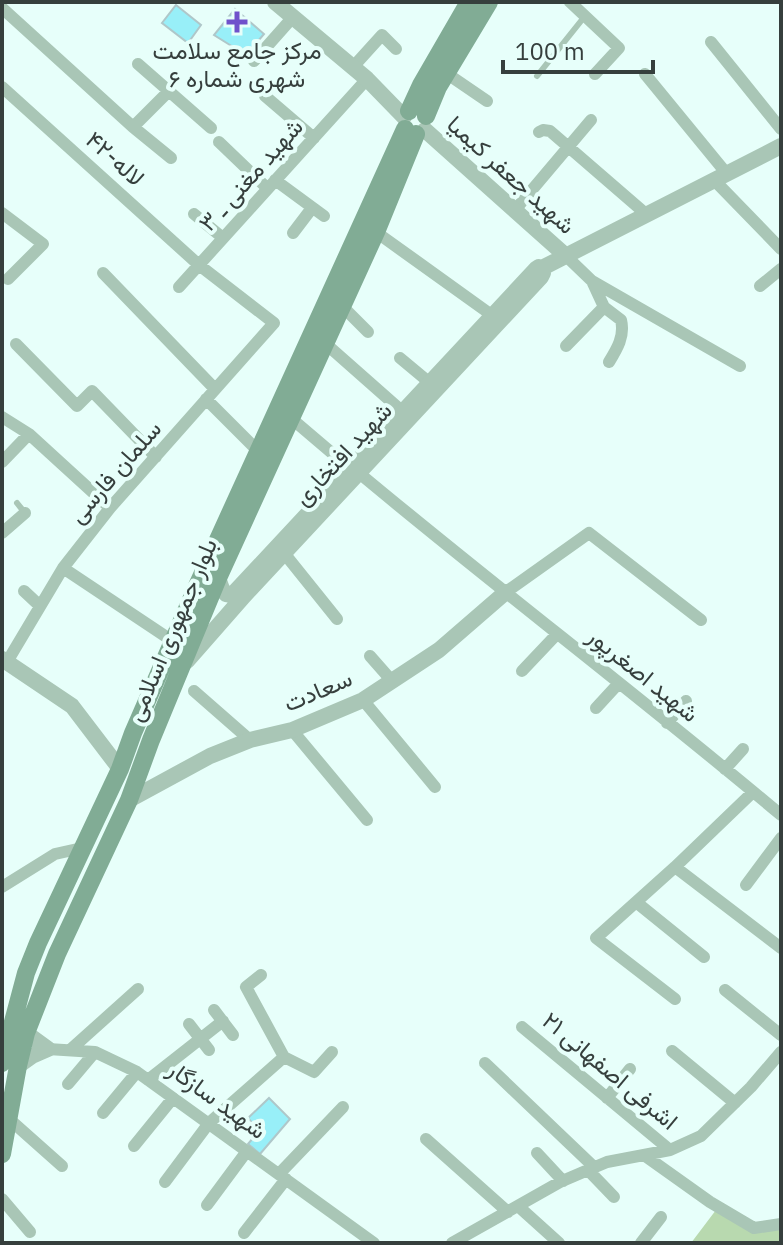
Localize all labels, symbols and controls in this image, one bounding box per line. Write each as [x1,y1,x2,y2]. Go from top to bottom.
marker: مرکز جامع سلامت شهری شماره ۶ [226,11,248,33]
scale bar [503,24,653,74]
place label: مرکز جامع سلامت شهری شماره ۶ [152,34,322,94]
text: 100 m [515,35,585,67]
street label: شهید جعفر کیمیا [440,108,583,241]
street label: شهید مغنی ـ ۳ [191,111,310,238]
street label: لاله-۴۲ [79,123,152,193]
street label: شهید افتخاری [286,395,399,512]
street label: سلمان فارسی [61,413,168,530]
street label: بلوار جمهوری اسلامی [118,533,224,726]
street label: شهید اصغرپور [580,619,706,730]
street label: سعادت [278,661,357,719]
street label: اشرفی اصفهانی ۲۱ [536,1004,685,1136]
street label: شهید سازگار [161,1052,273,1146]

